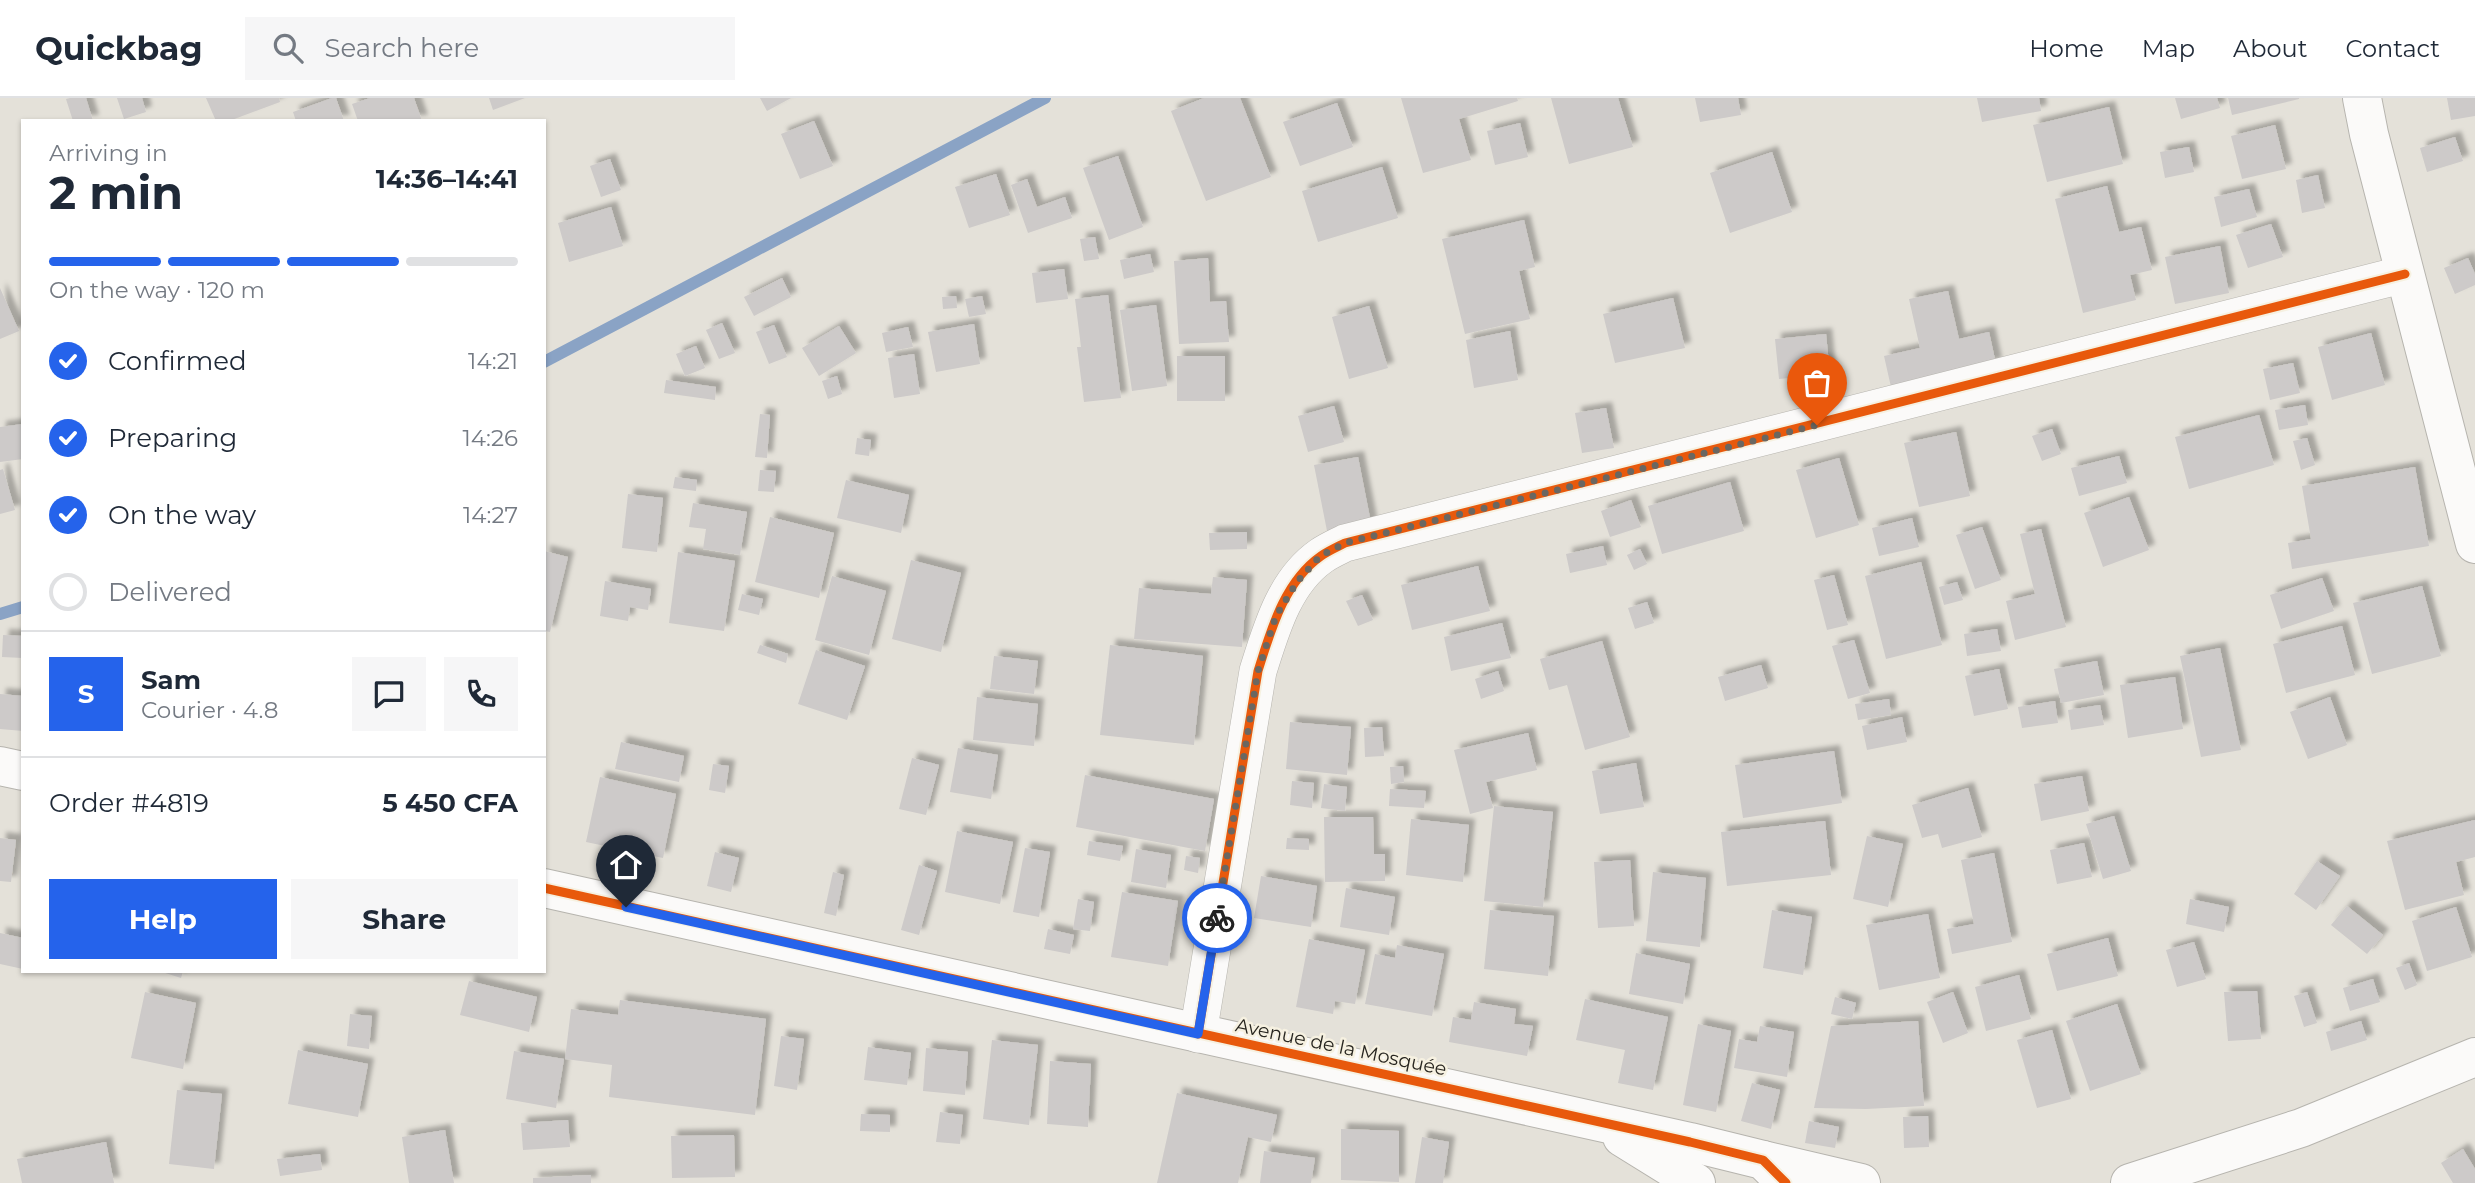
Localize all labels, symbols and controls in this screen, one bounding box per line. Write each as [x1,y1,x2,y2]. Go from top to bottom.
search box [245,17,735,80]
text: Quickbag [35,28,203,68]
icon: search [269,29,307,67]
text: Search here [325,32,479,64]
text: Home [2029,34,2104,63]
text: Map [2142,34,2195,63]
text: About [2233,34,2307,63]
text: Contact [2345,34,2440,63]
text: Arriving in [49,139,168,167]
text: 14:36–14:41 [376,163,518,195]
text: 2 min [49,164,183,221]
text: On the way · 120 m [49,276,265,304]
icon: check [49,342,87,380]
text: Confirmed [108,345,247,377]
text: 14:21 [468,347,518,375]
pin [1787,353,1847,425]
icon: bag [1798,364,1836,402]
icon: check [49,419,87,457]
text: Preparing [108,422,237,454]
text: 14:26 [462,424,518,452]
icon: check [49,496,87,534]
text: On the way [108,499,256,531]
text: 14:27 [463,501,518,529]
text: Delivered [108,576,232,608]
button: chat [352,657,426,731]
button: phone [444,657,518,731]
text: Sam [141,664,201,696]
text: S [78,678,94,710]
text: Courier · 4.8 [141,696,278,724]
text: Order #4819 [49,787,209,819]
text: 5 450 CFA [382,787,518,819]
pin [596,835,656,907]
icon: home [607,846,645,884]
button: Help [49,879,277,959]
button: Share [291,879,518,959]
courier [1182,883,1252,953]
icon: bike [1198,899,1236,937]
street label: Avenue de la Mosquée [1233,1013,1449,1081]

